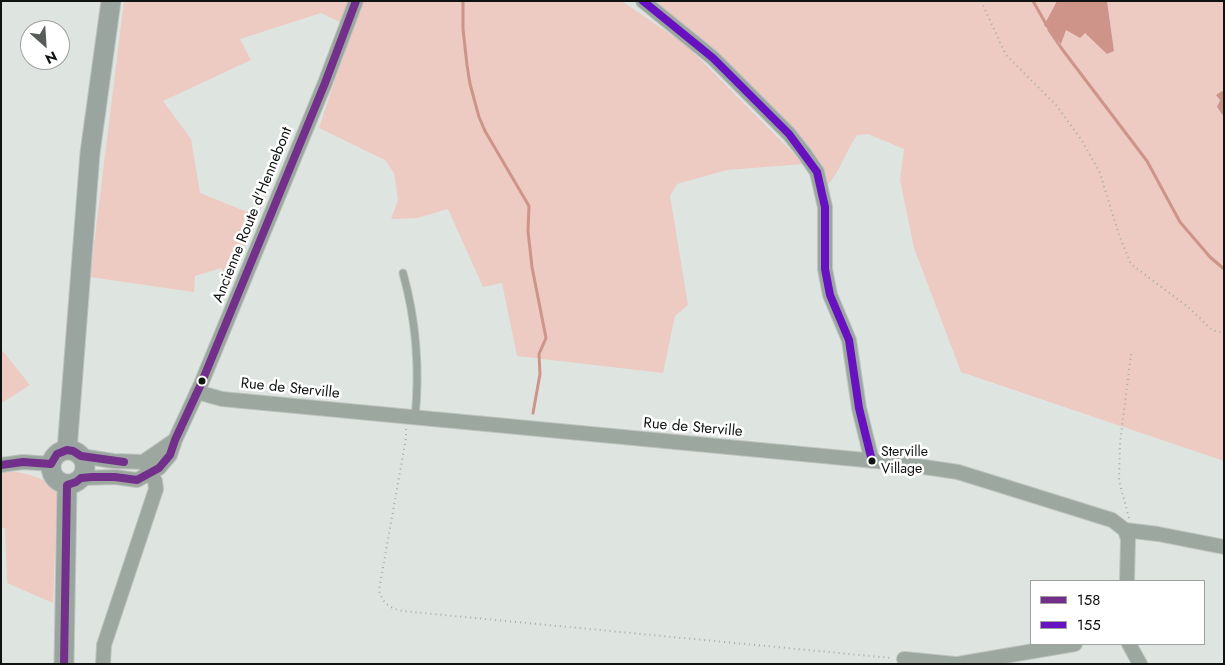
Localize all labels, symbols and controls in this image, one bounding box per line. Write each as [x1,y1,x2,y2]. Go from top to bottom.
north arrow [20,20,70,70]
text: N [42,46,61,69]
street label: Ancienne Route d'Hennebont [209,125,297,305]
street label: Rue de Sterville [240,375,340,403]
unlabelled marker [197,376,207,386]
street label: Rue de Sterville [643,415,743,441]
place label: Sterville Village [881,445,928,478]
marker: Sterville Village [867,456,877,466]
legend [1030,580,1205,645]
text: 158 [1077,589,1100,611]
text: 155 [1077,614,1101,636]

